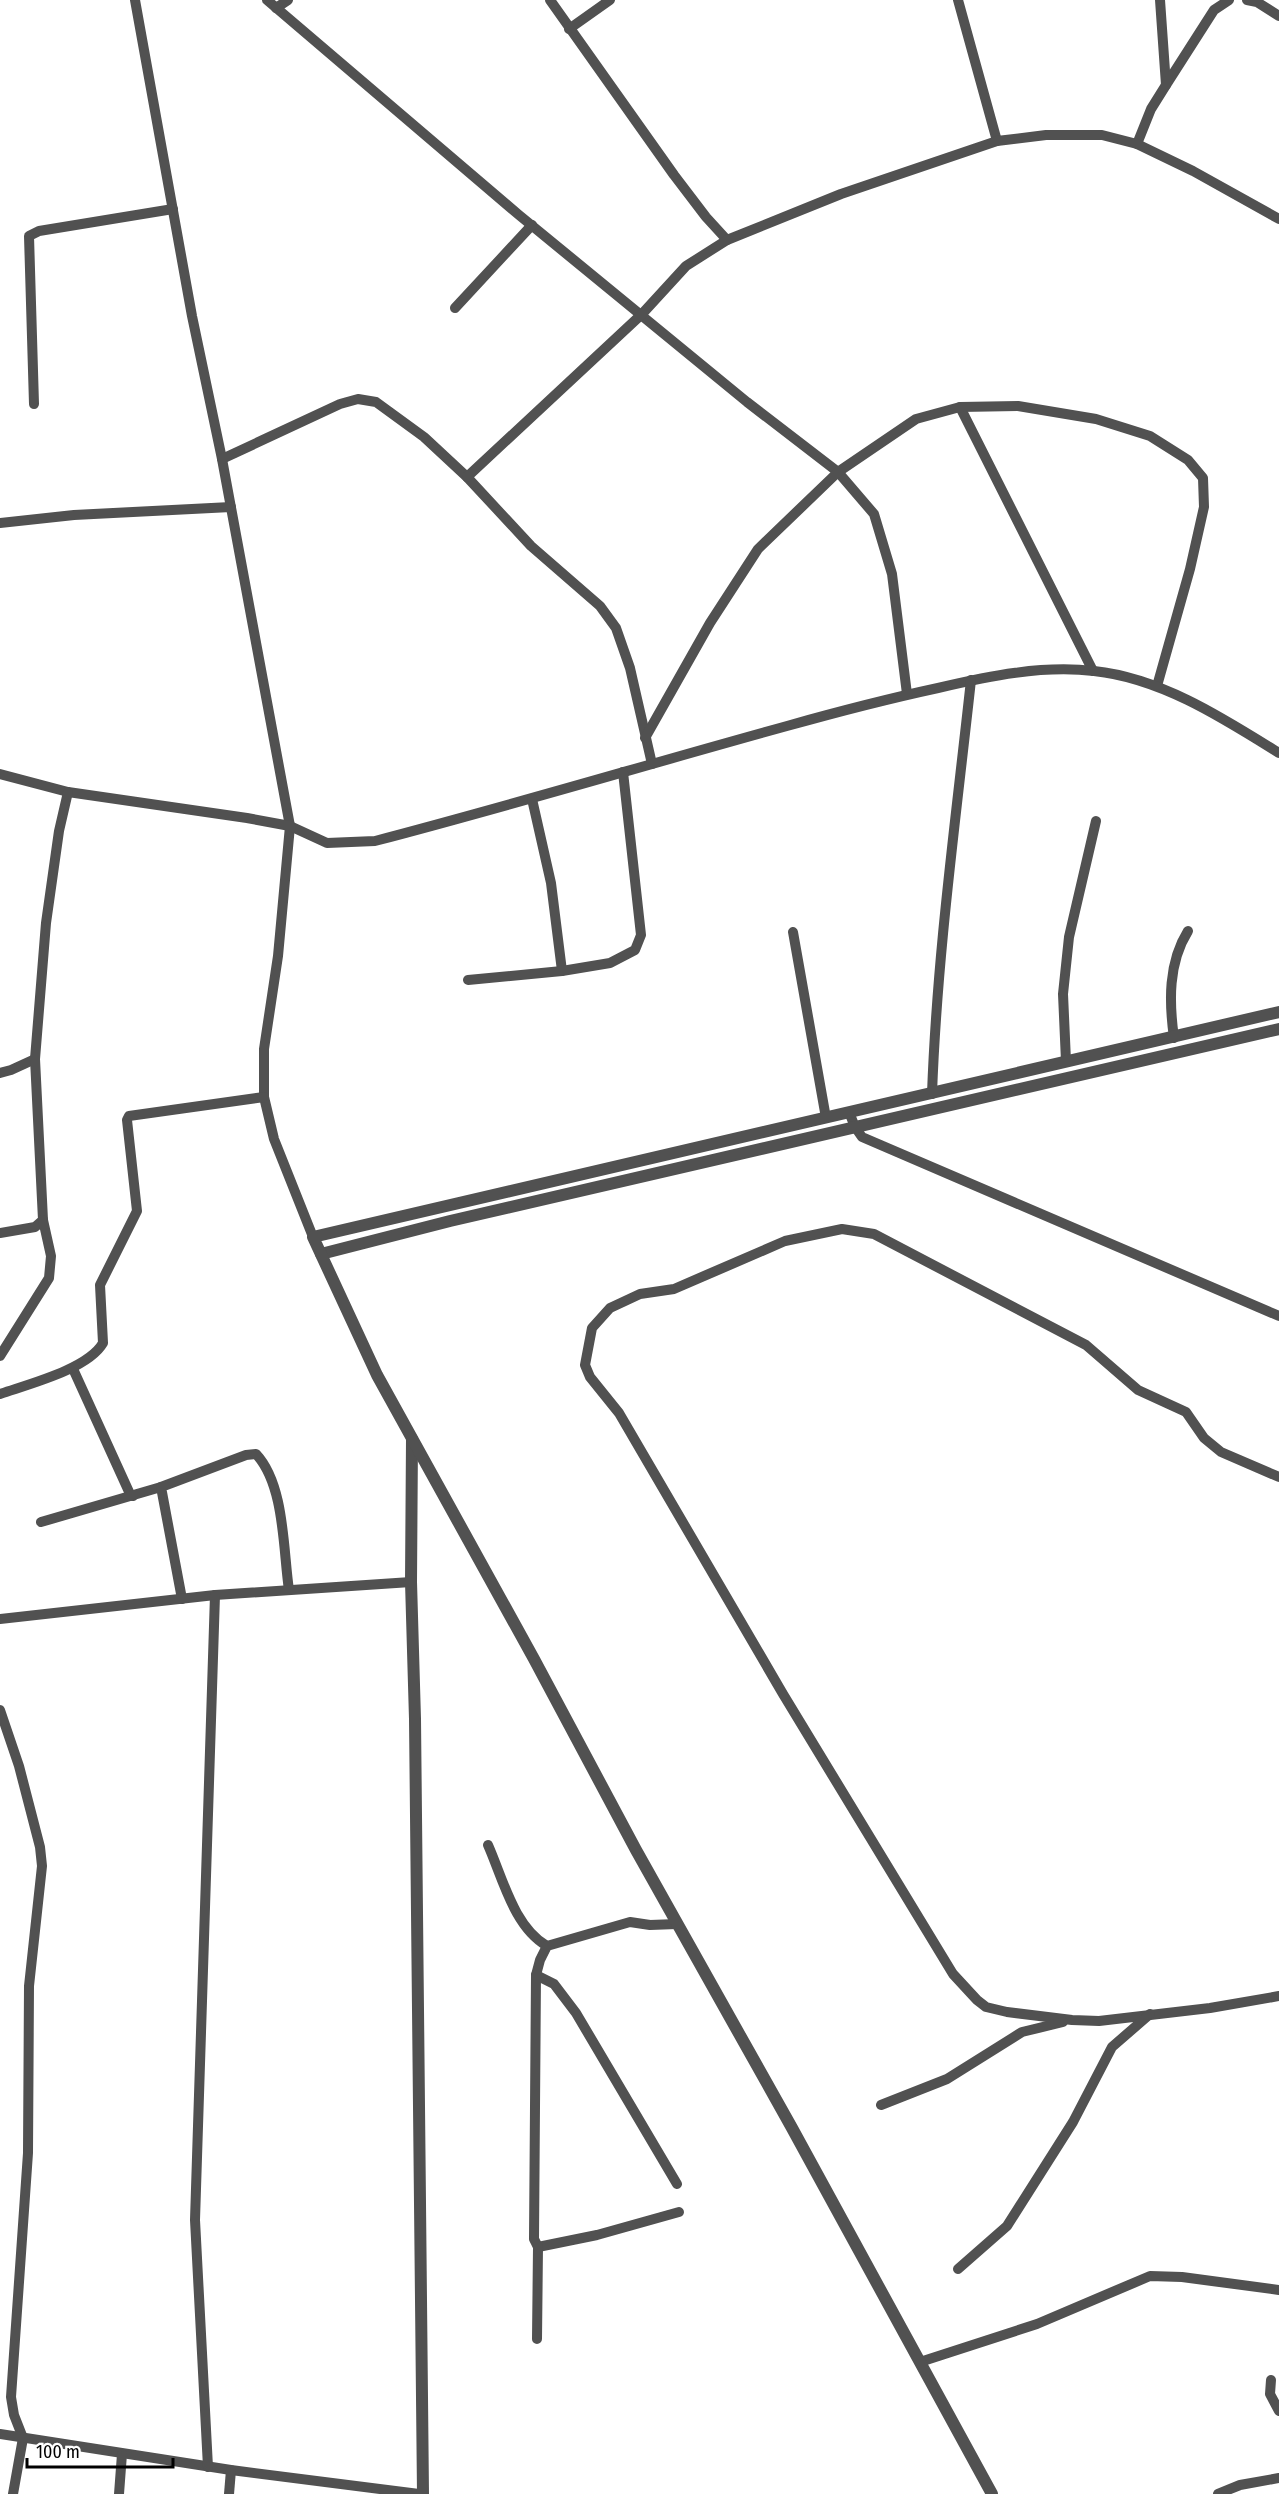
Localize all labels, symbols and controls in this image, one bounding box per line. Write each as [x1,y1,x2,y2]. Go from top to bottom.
scale bar [27,2431,172,2469]
text: 100 m [36,2441,80,2463]

